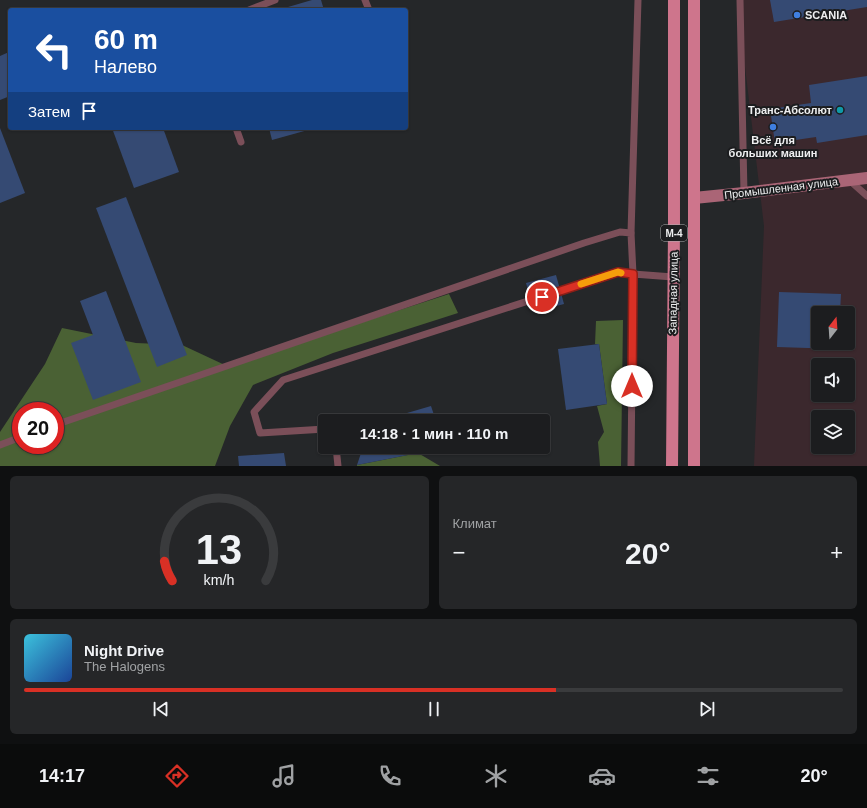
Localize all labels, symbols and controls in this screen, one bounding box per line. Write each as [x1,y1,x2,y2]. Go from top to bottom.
place label: SCANIA [805,9,847,21]
marker: SCANIA [792,10,802,20]
icon: left [28,24,80,76]
text: 60 m [94,24,158,55]
text: Налево [94,57,157,77]
icon: arrive [78,100,100,122]
text: Затем [28,103,70,120]
place label: Транс-Абсолют [748,104,833,116]
marker: Транс-Абсолют [835,105,845,115]
marker: Всё для больших машин [768,122,778,132]
place label: Всё для больших машин [729,134,817,159]
street label: Промышленная улица [723,175,839,201]
road number: М-4 [661,225,687,241]
street label: Западная улица [666,251,680,334]
pin [525,280,559,314]
icon: arrive [531,286,553,308]
north arrow [811,306,855,350]
map controls [811,306,855,454]
button: sound [811,358,855,402]
position arrow [611,365,653,407]
speed limit sign: 20 [12,402,64,454]
button: layers [811,410,855,454]
text: 14:18 · 1 мин · 110 m [360,425,508,442]
text: Климат [453,516,497,531]
text: 13 [196,525,242,572]
text: 20° [625,537,670,570]
text: − [453,540,465,565]
text: + [830,540,843,565]
text: km/h [204,571,235,587]
text: Night Drive [84,642,164,659]
text: The Halogens [84,659,165,674]
icon: previous [150,698,172,720]
icon: pause [423,698,445,720]
icon: next [696,698,718,720]
icon: directions [163,762,191,790]
icon: music [270,762,298,790]
icon: phone [376,762,404,790]
icon: climate [482,762,510,790]
icon: car [588,762,616,790]
icon: filters [694,762,722,790]
text: 14:17 [39,766,85,786]
text: 20° [801,766,828,786]

